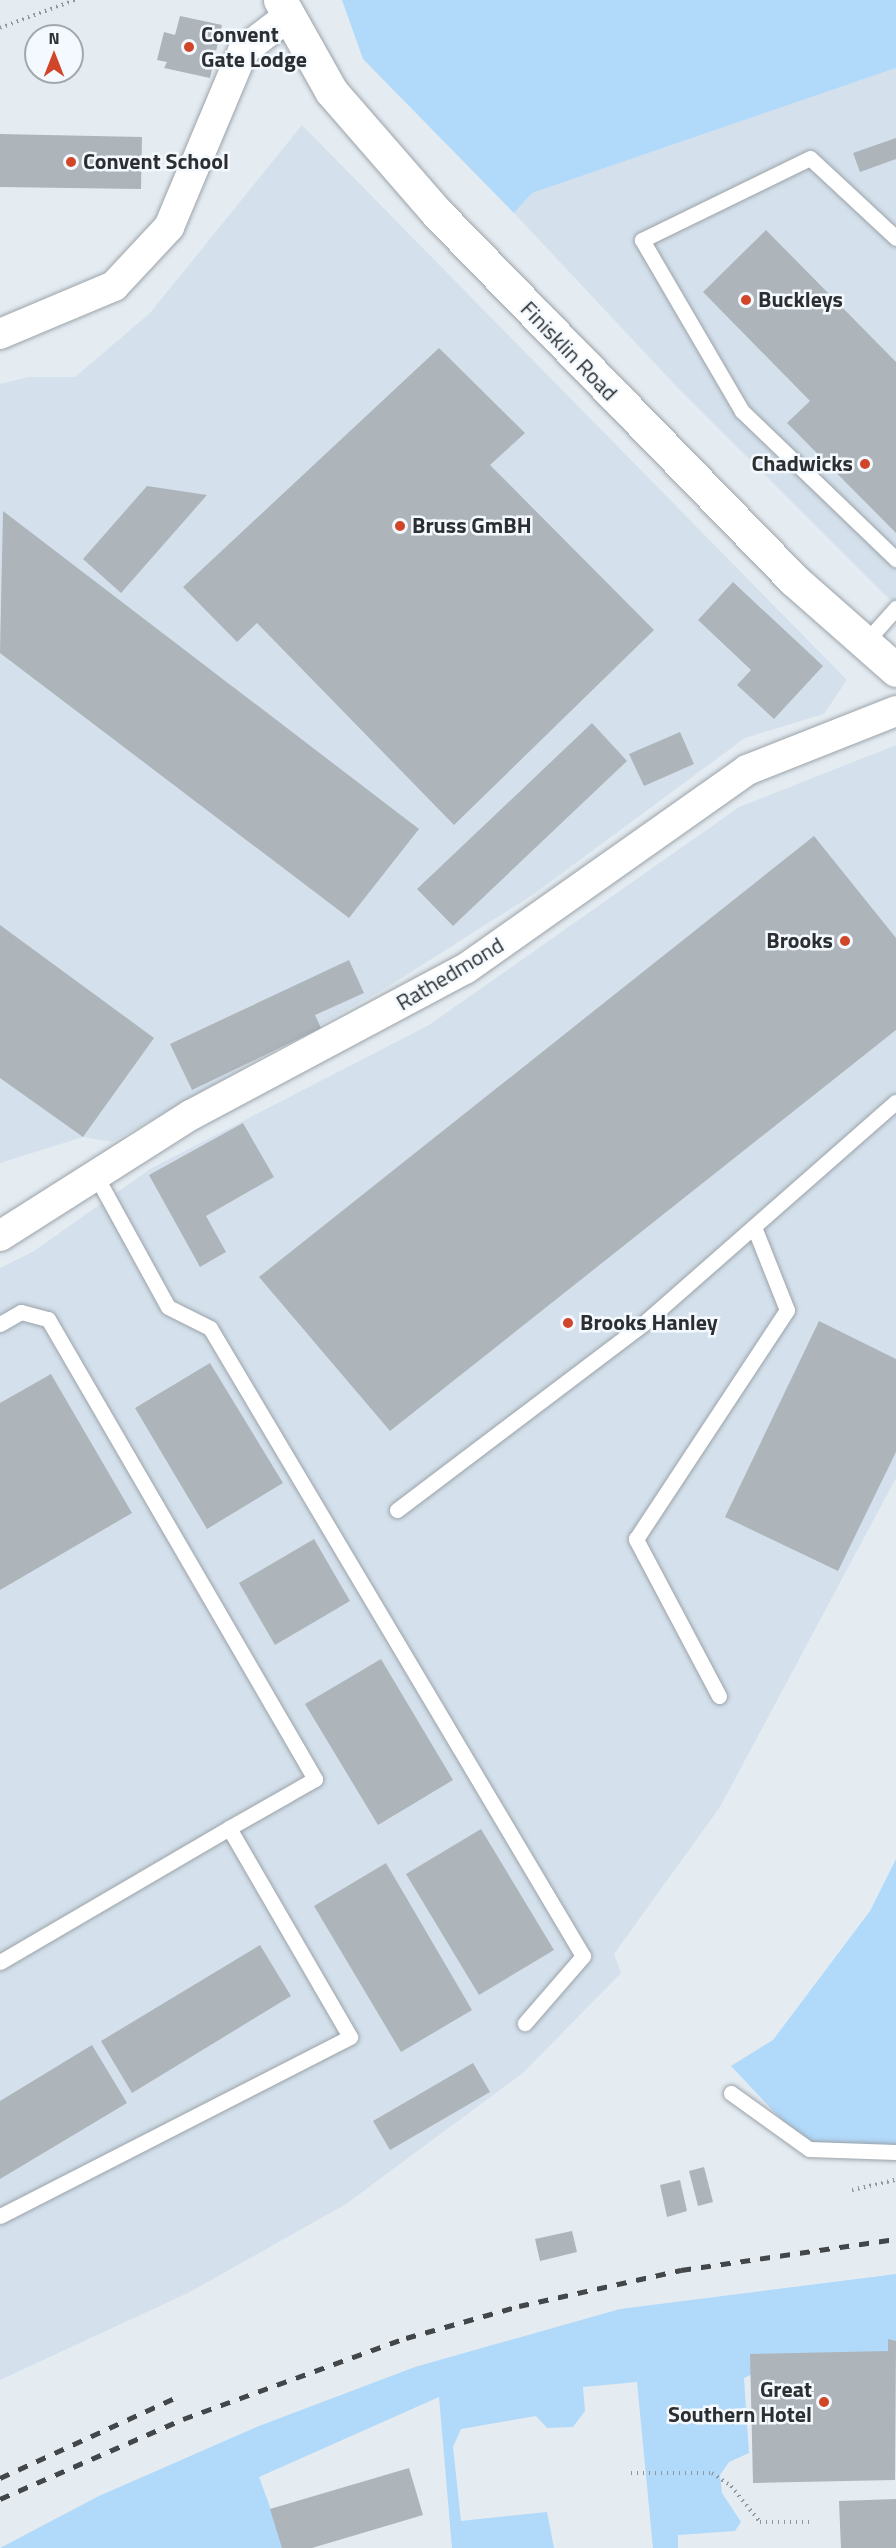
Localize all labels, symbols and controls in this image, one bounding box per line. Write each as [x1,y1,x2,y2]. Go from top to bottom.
place label: Convent Gate Lodge [201,21,307,72]
north arrow [24,24,84,84]
text: N [48,26,60,50]
marker: Convent Gate Lodge [182,40,196,54]
place label: Convent School [83,149,229,175]
marker: Convent School [64,155,78,169]
place label: Buckleys [758,287,843,313]
marker: Buckleys [739,293,753,307]
street label: Finisklin Road [515,296,623,406]
place label: Chadwicks [751,451,853,477]
marker: Chadwicks [858,457,872,471]
place label: Bruss GmBH [412,513,532,539]
marker: Bruss GmBH [393,519,407,533]
place label: Brooks [766,928,833,954]
street label: Rathedmond [392,932,508,1016]
marker: Brooks [838,934,852,948]
place label: Brooks Hanley [580,1310,718,1336]
marker: Brooks Hanley [561,1316,575,1330]
place label: Great Southern Hotel [668,2376,812,2428]
marker: Great Southern Hotel [817,2395,831,2409]

